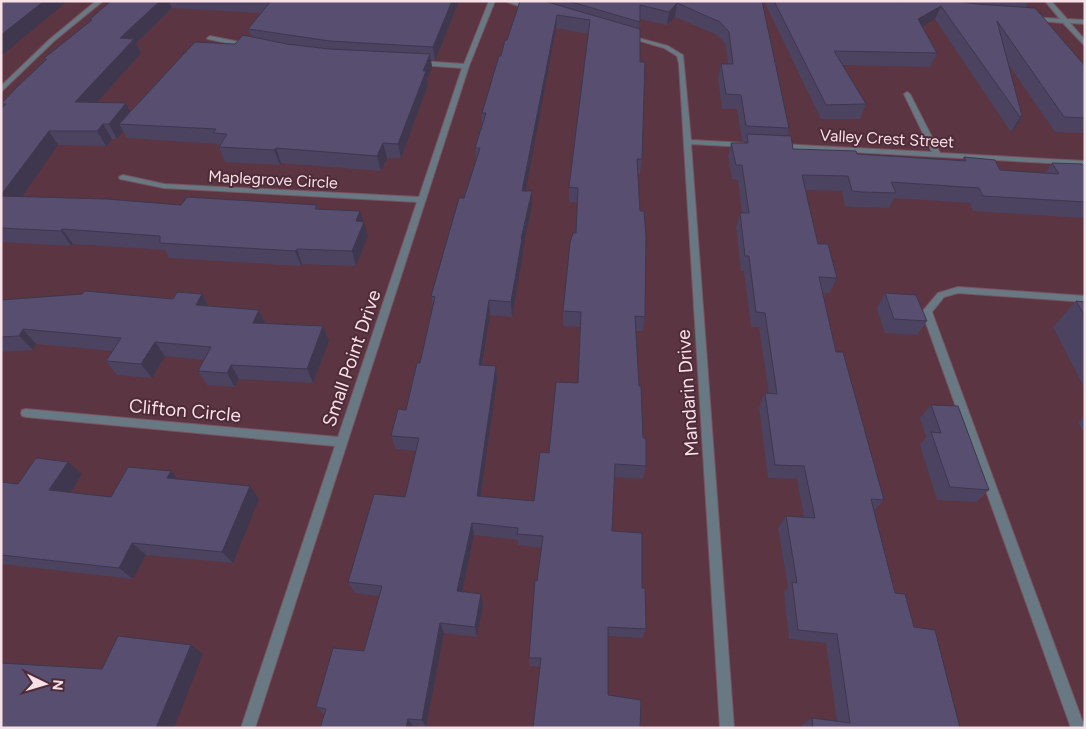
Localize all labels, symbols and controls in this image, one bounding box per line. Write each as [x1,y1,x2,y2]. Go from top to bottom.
street label: Valley Crest Street [819,125,955,152]
street label: Maplegrove Circle [208,167,338,192]
street label: Small Point Drive [317,287,386,430]
street label: Mandarin Drive [672,329,703,457]
street label: Clifton Circle [128,394,242,427]
north arrow [20,659,70,709]
text: N [49,679,66,691]

